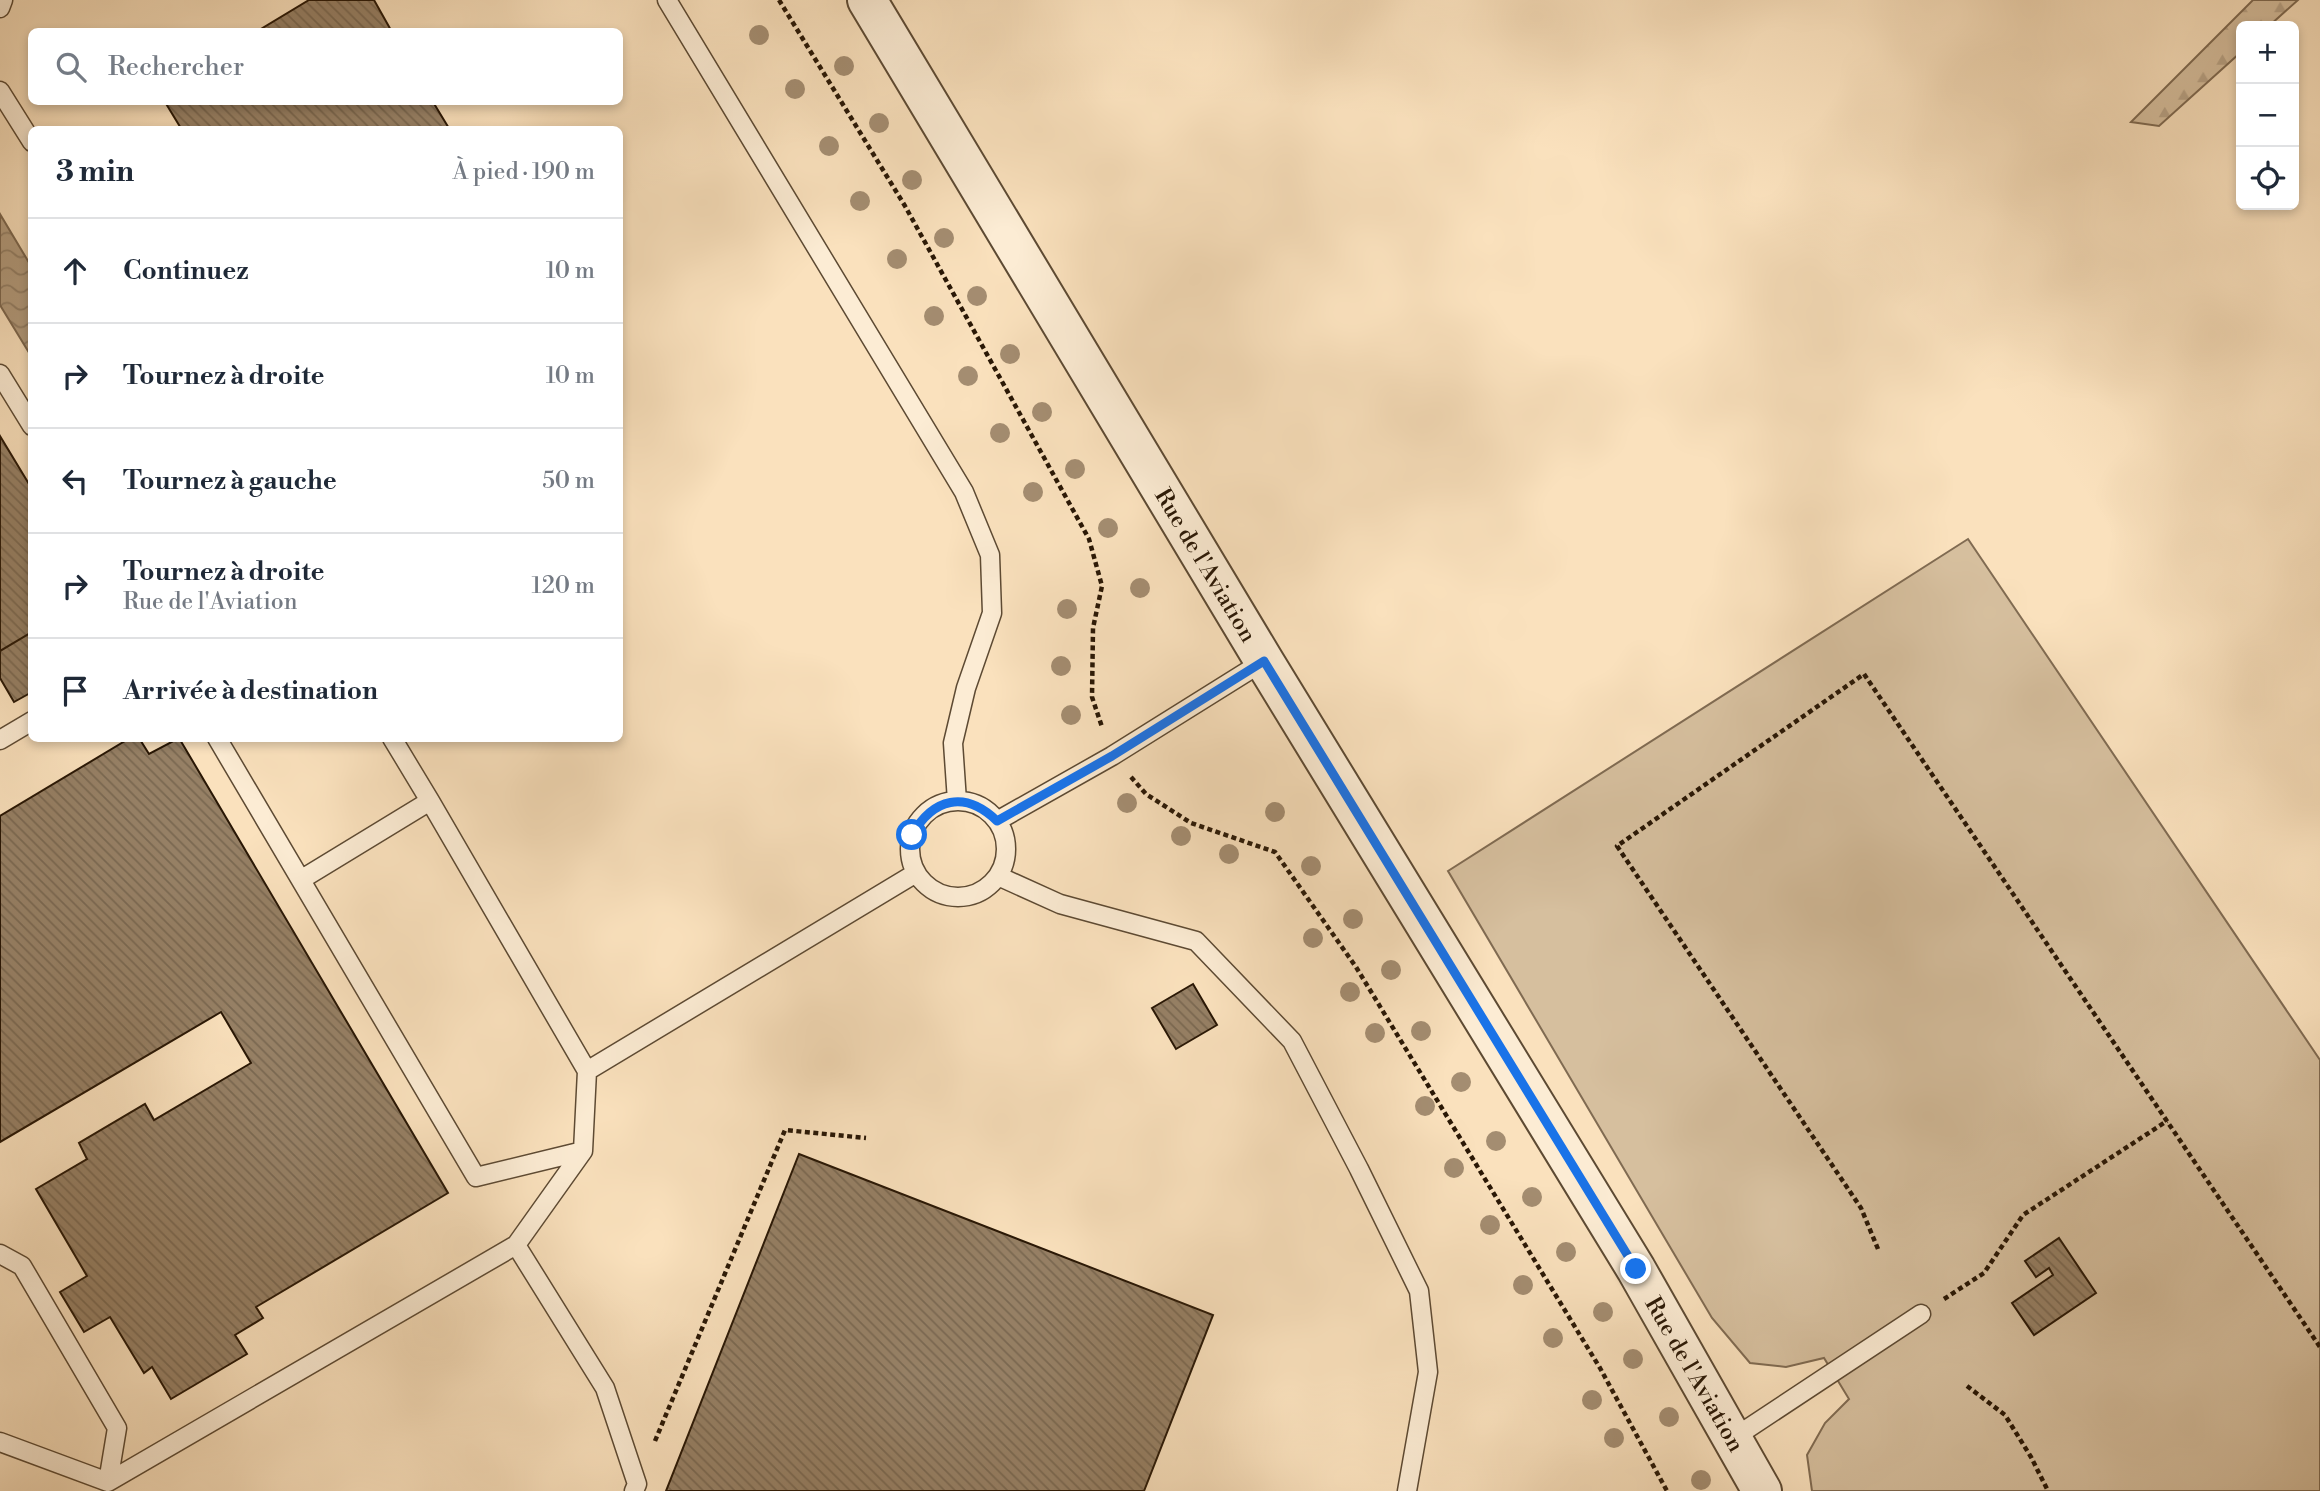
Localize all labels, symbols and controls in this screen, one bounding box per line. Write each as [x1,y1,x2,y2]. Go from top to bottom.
map controls [2236,21,2299,210]
button: + [2236,21,2299,84]
search box [28,28,623,105]
icon: search [52,48,90,86]
text: Rechercher [108,51,244,83]
button: − [2236,84,2299,147]
button: locate [2236,147,2299,210]
text: 3 min [56,153,134,191]
text: À pied · 190 m [452,158,595,186]
icon: ahead [56,252,94,290]
text: Continuez [123,255,249,287]
text: 10 m [546,257,595,285]
icon: right [56,357,94,395]
text: Tournez à droite [123,360,325,392]
text: 10 m [546,362,595,390]
icon: left [56,462,94,500]
text: Tournez à gauche [123,465,337,497]
text: 50 m [542,467,595,495]
street label: Rue de l'Aviation [1148,484,1262,648]
text: Tournez à droite [123,556,325,588]
icon: right [56,567,94,605]
text: 120 m [531,572,595,600]
text: Rue de l'Aviation [123,588,297,616]
icon: arrive [56,672,94,710]
text: Arrivée à destination [123,675,378,707]
route start [896,819,927,850]
route end [1620,1253,1651,1284]
street label: Rue de l'Aviation [1638,1292,1750,1457]

